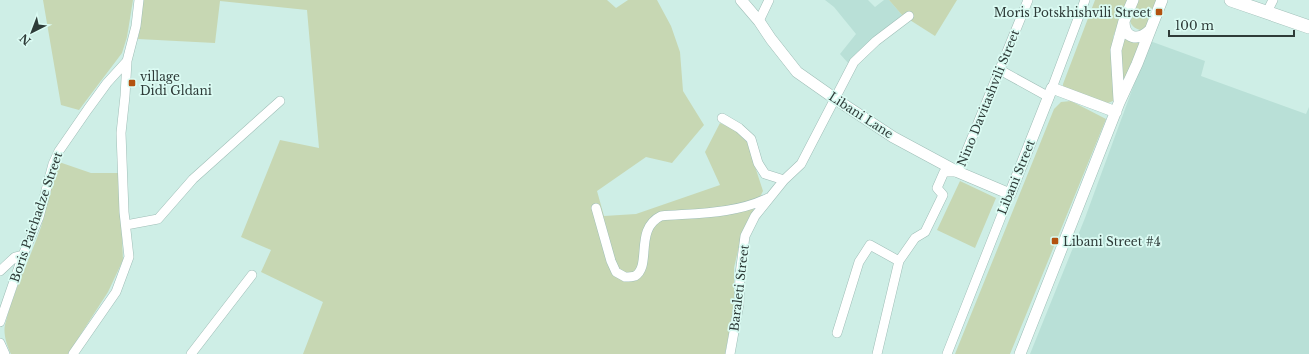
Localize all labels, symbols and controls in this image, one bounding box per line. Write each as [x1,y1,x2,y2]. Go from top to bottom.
place label: Moris Potskhishvili Street [994,5,1151,20]
marker: Moris Potskhishvili Street [1154,7,1164,17]
north arrow [12,12,52,52]
scale bar [1169,12,1294,38]
text: 100 m [1175,18,1214,33]
street label: Nino Davitashvili Street [954,27,1023,169]
text: N [16,30,34,48]
place label: village Didi Gldani [140,69,212,98]
marker: village Didi Gldani [127,78,137,88]
street label: Libani Lane [826,89,896,141]
street label: Libani Street [994,137,1038,217]
street label: Boris Paichadze Street [7,149,66,284]
place label: Libani Street #4 [1063,234,1161,249]
marker: Libani Street #4 [1050,236,1060,246]
street label: Baraleti Street [726,243,752,332]

